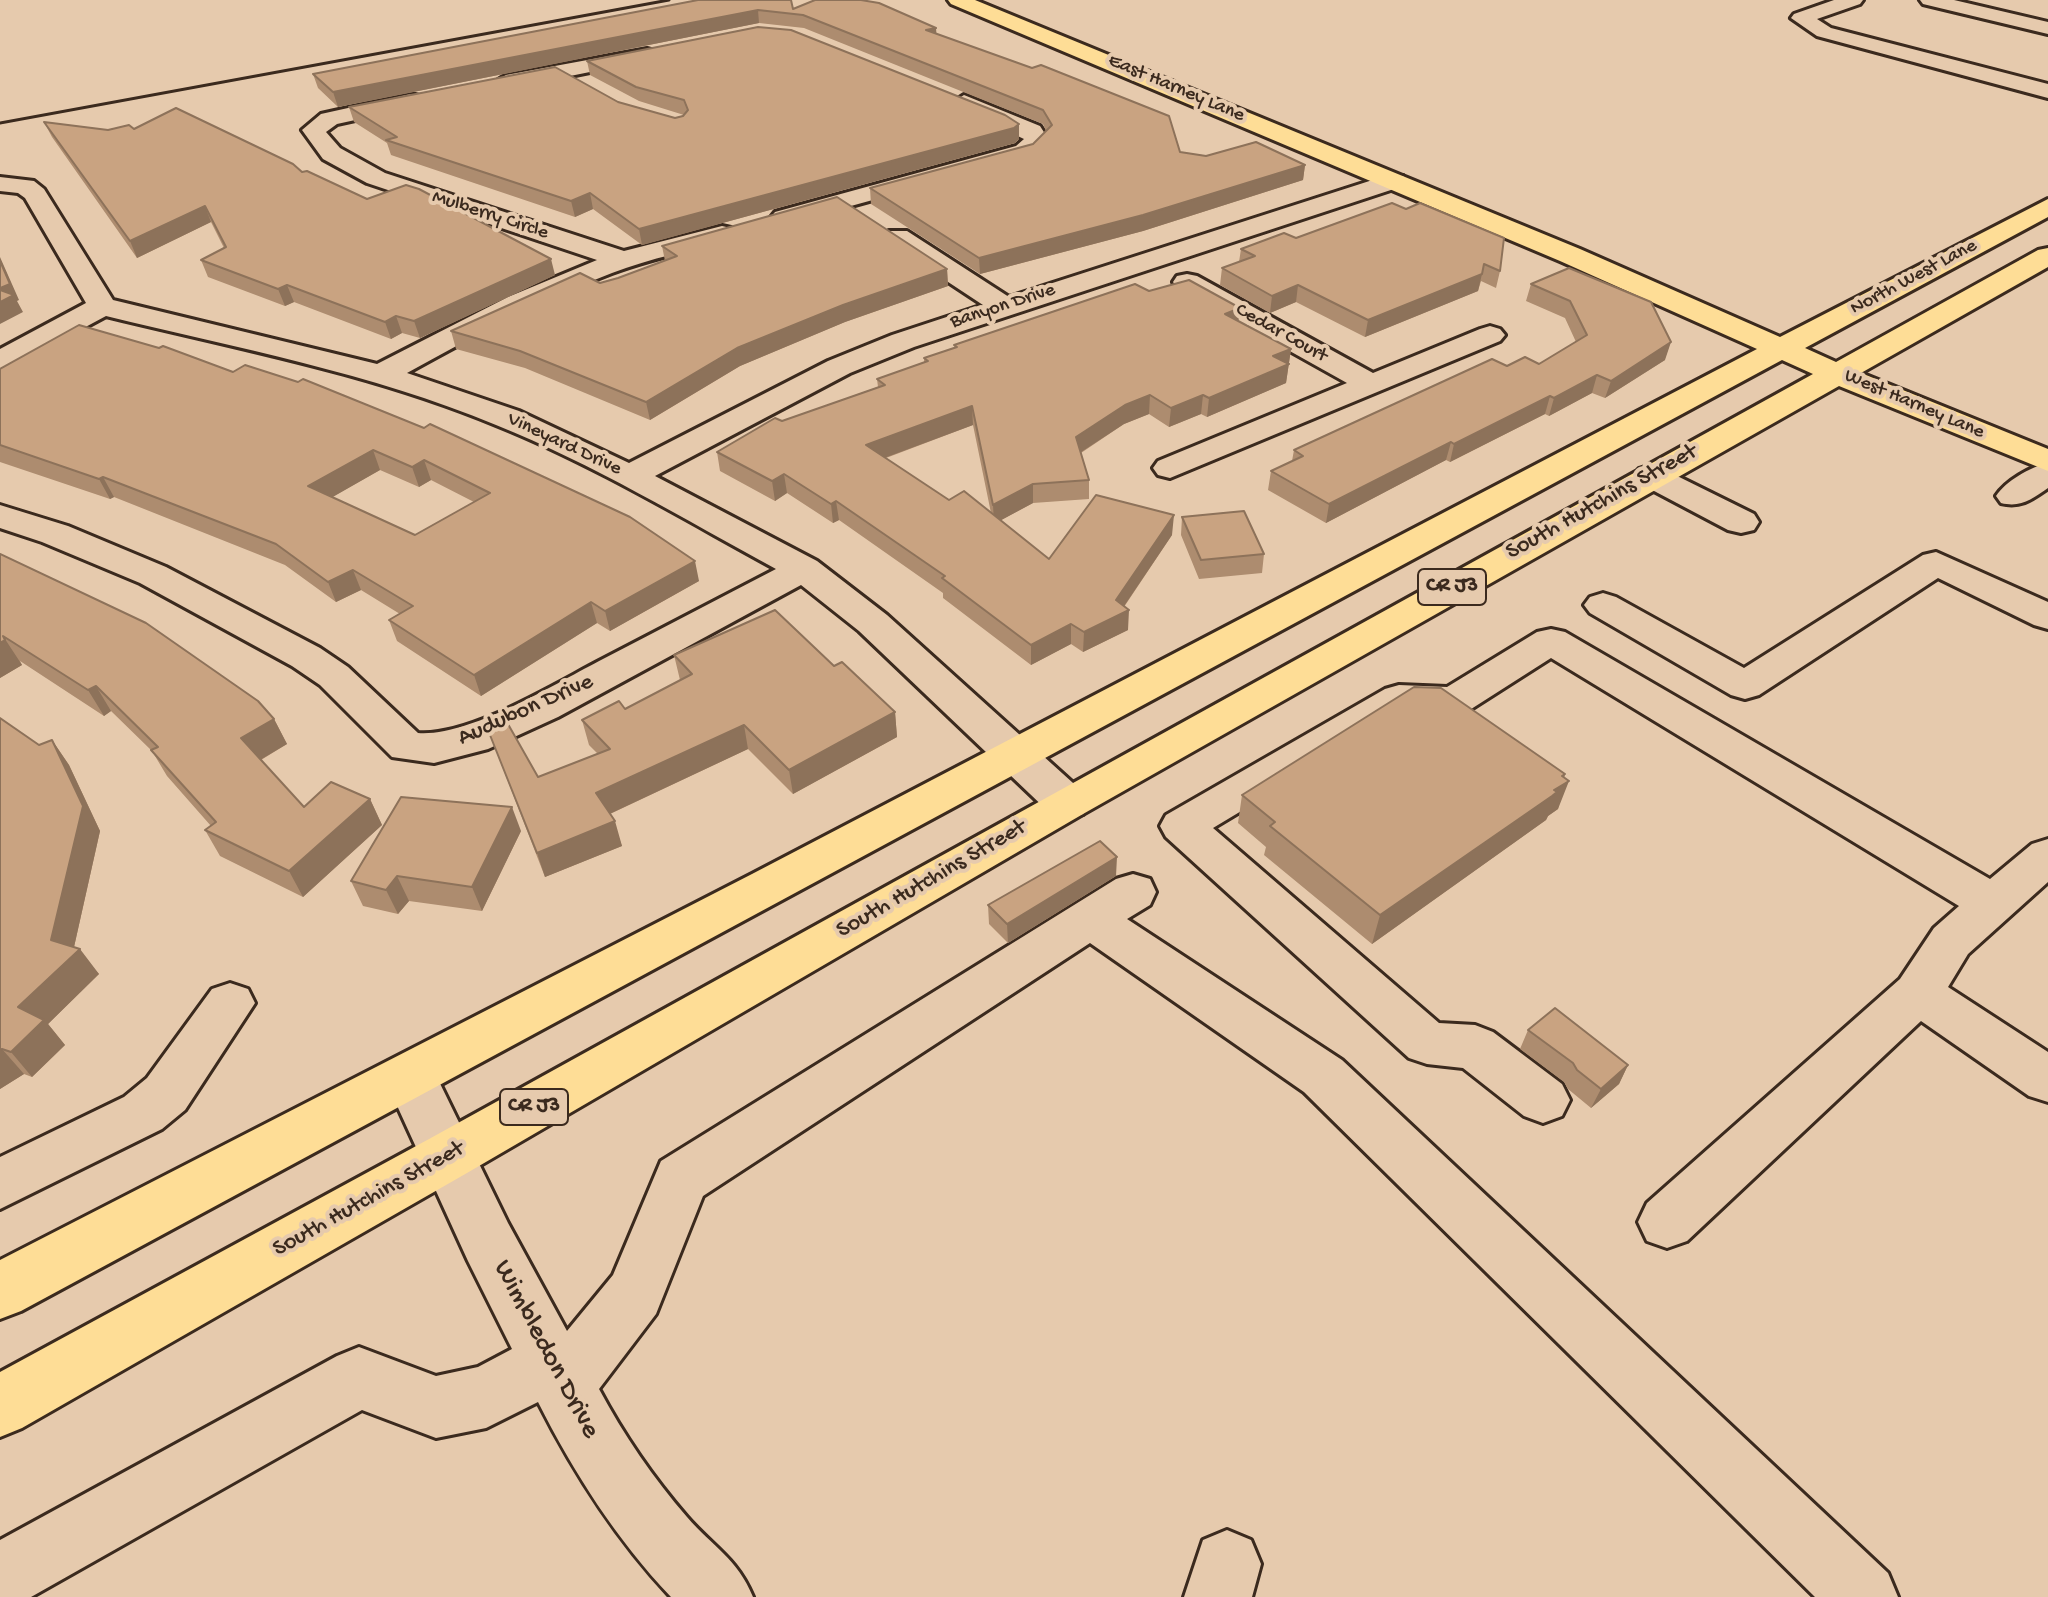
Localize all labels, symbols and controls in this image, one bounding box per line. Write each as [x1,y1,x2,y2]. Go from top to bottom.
street label: East Harney Lane [1104,49,1248,129]
street label: Mulberry Circle [429,186,551,246]
street label: North West Lane [1847,235,1981,321]
street label: Banyon Drive [948,279,1058,335]
street label: Cedar Court [1231,299,1331,369]
street label: West Harney Lane [1840,365,1988,445]
street label: Vineyard Drive [503,408,625,482]
street label: South Hutchins Street [1501,438,1703,568]
road number: CR J3 [1418,569,1486,605]
street label: Audubon Drive [454,668,598,754]
street label: South Hutchins Street [832,814,1032,946]
road number: CR J3 [500,1089,568,1125]
street label: South Hutchins Street [268,1135,470,1265]
street label: Wimbledon Drive [484,1255,606,1445]

